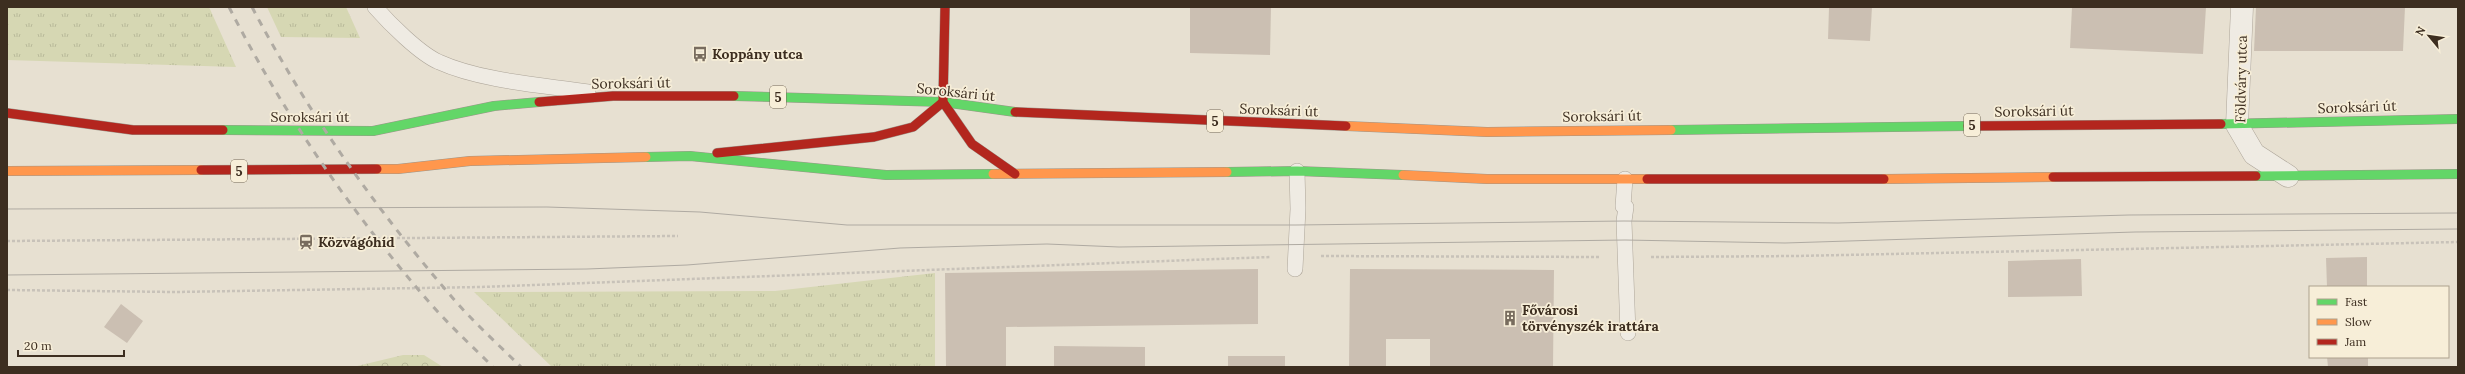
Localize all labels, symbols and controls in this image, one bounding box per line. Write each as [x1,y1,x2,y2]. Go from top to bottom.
north arrow [2409,16,2449,56]
text: N [2412,24,2429,38]
street label: Földváry utca [2231,35,2251,123]
bus stop icon: Koppány utca [691,45,709,63]
place label: Koppány utca [712,45,803,63]
street label: Soroksári út [591,73,671,93]
street label: Soroksári út [916,79,997,105]
road number: 5 [770,86,786,108]
street label: Soroksári út [2317,97,2397,117]
street label: Soroksári út [1239,100,1319,120]
street label: Soroksári út [1994,101,2074,121]
street label: Soroksári út [1562,106,1642,126]
street label: Soroksári út [271,108,350,126]
road number: 5 [1207,110,1223,132]
road number: 5 [1964,114,1980,136]
road number: 5 [231,160,247,182]
station icon: Közvágóhíd [297,233,315,251]
place label: Közvágóhíd [318,233,395,251]
legend [2309,286,2449,358]
text: Fast [2345,294,2368,309]
place label: Fővárosi törvényszék irattára [1522,301,1659,335]
building icon: Fővárosi törvényszék irattára [1501,309,1519,327]
text: Slow [2345,314,2372,329]
scale bar [18,332,124,358]
text: Jam [2344,334,2366,349]
text: 20 m [24,338,52,353]

